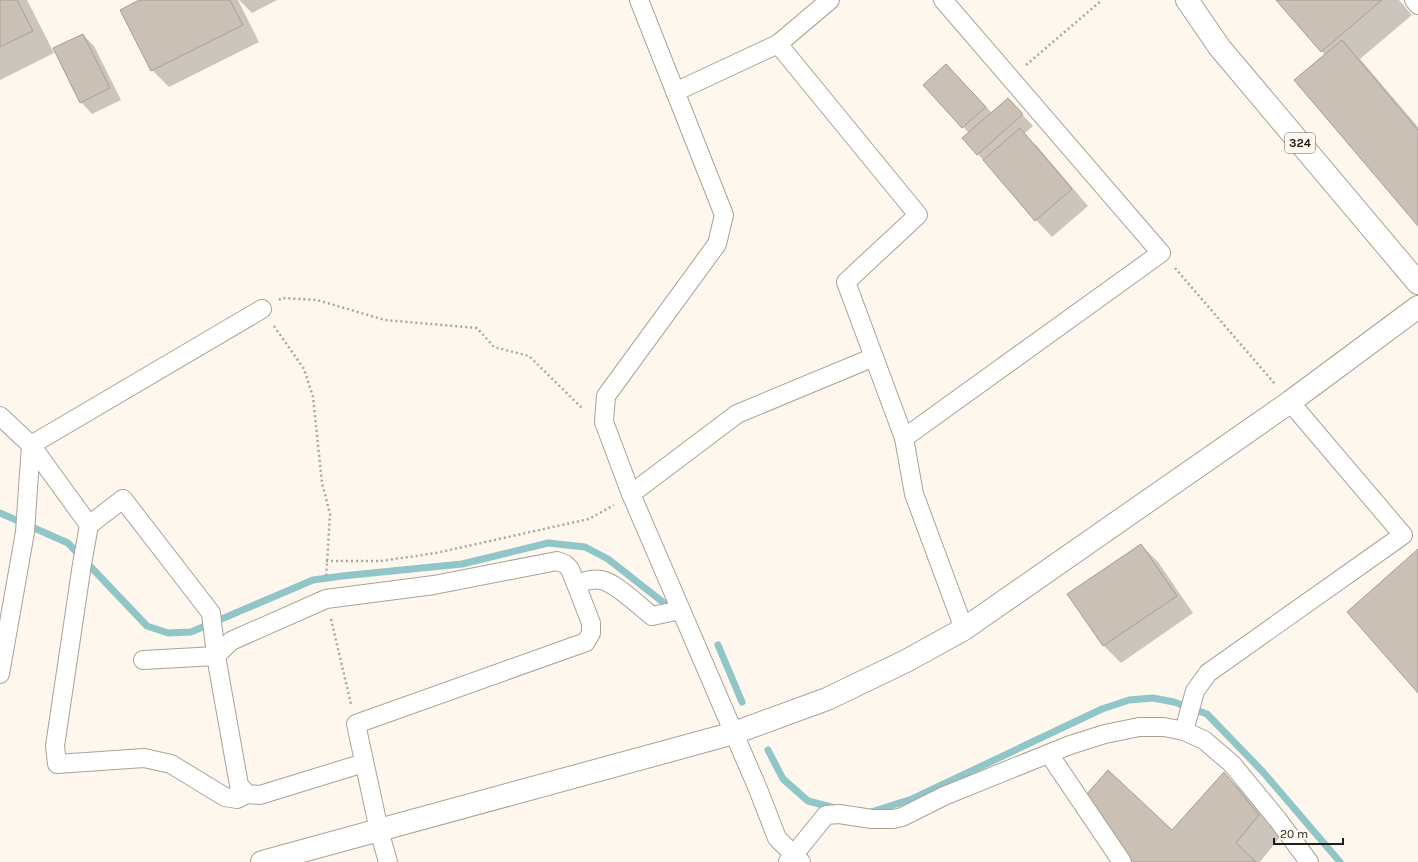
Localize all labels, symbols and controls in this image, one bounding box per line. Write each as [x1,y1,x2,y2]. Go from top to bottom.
road number: 324 [1285,133,1315,153]
scale bar [1274,820,1343,846]
text: 20 m [1280,827,1308,841]

